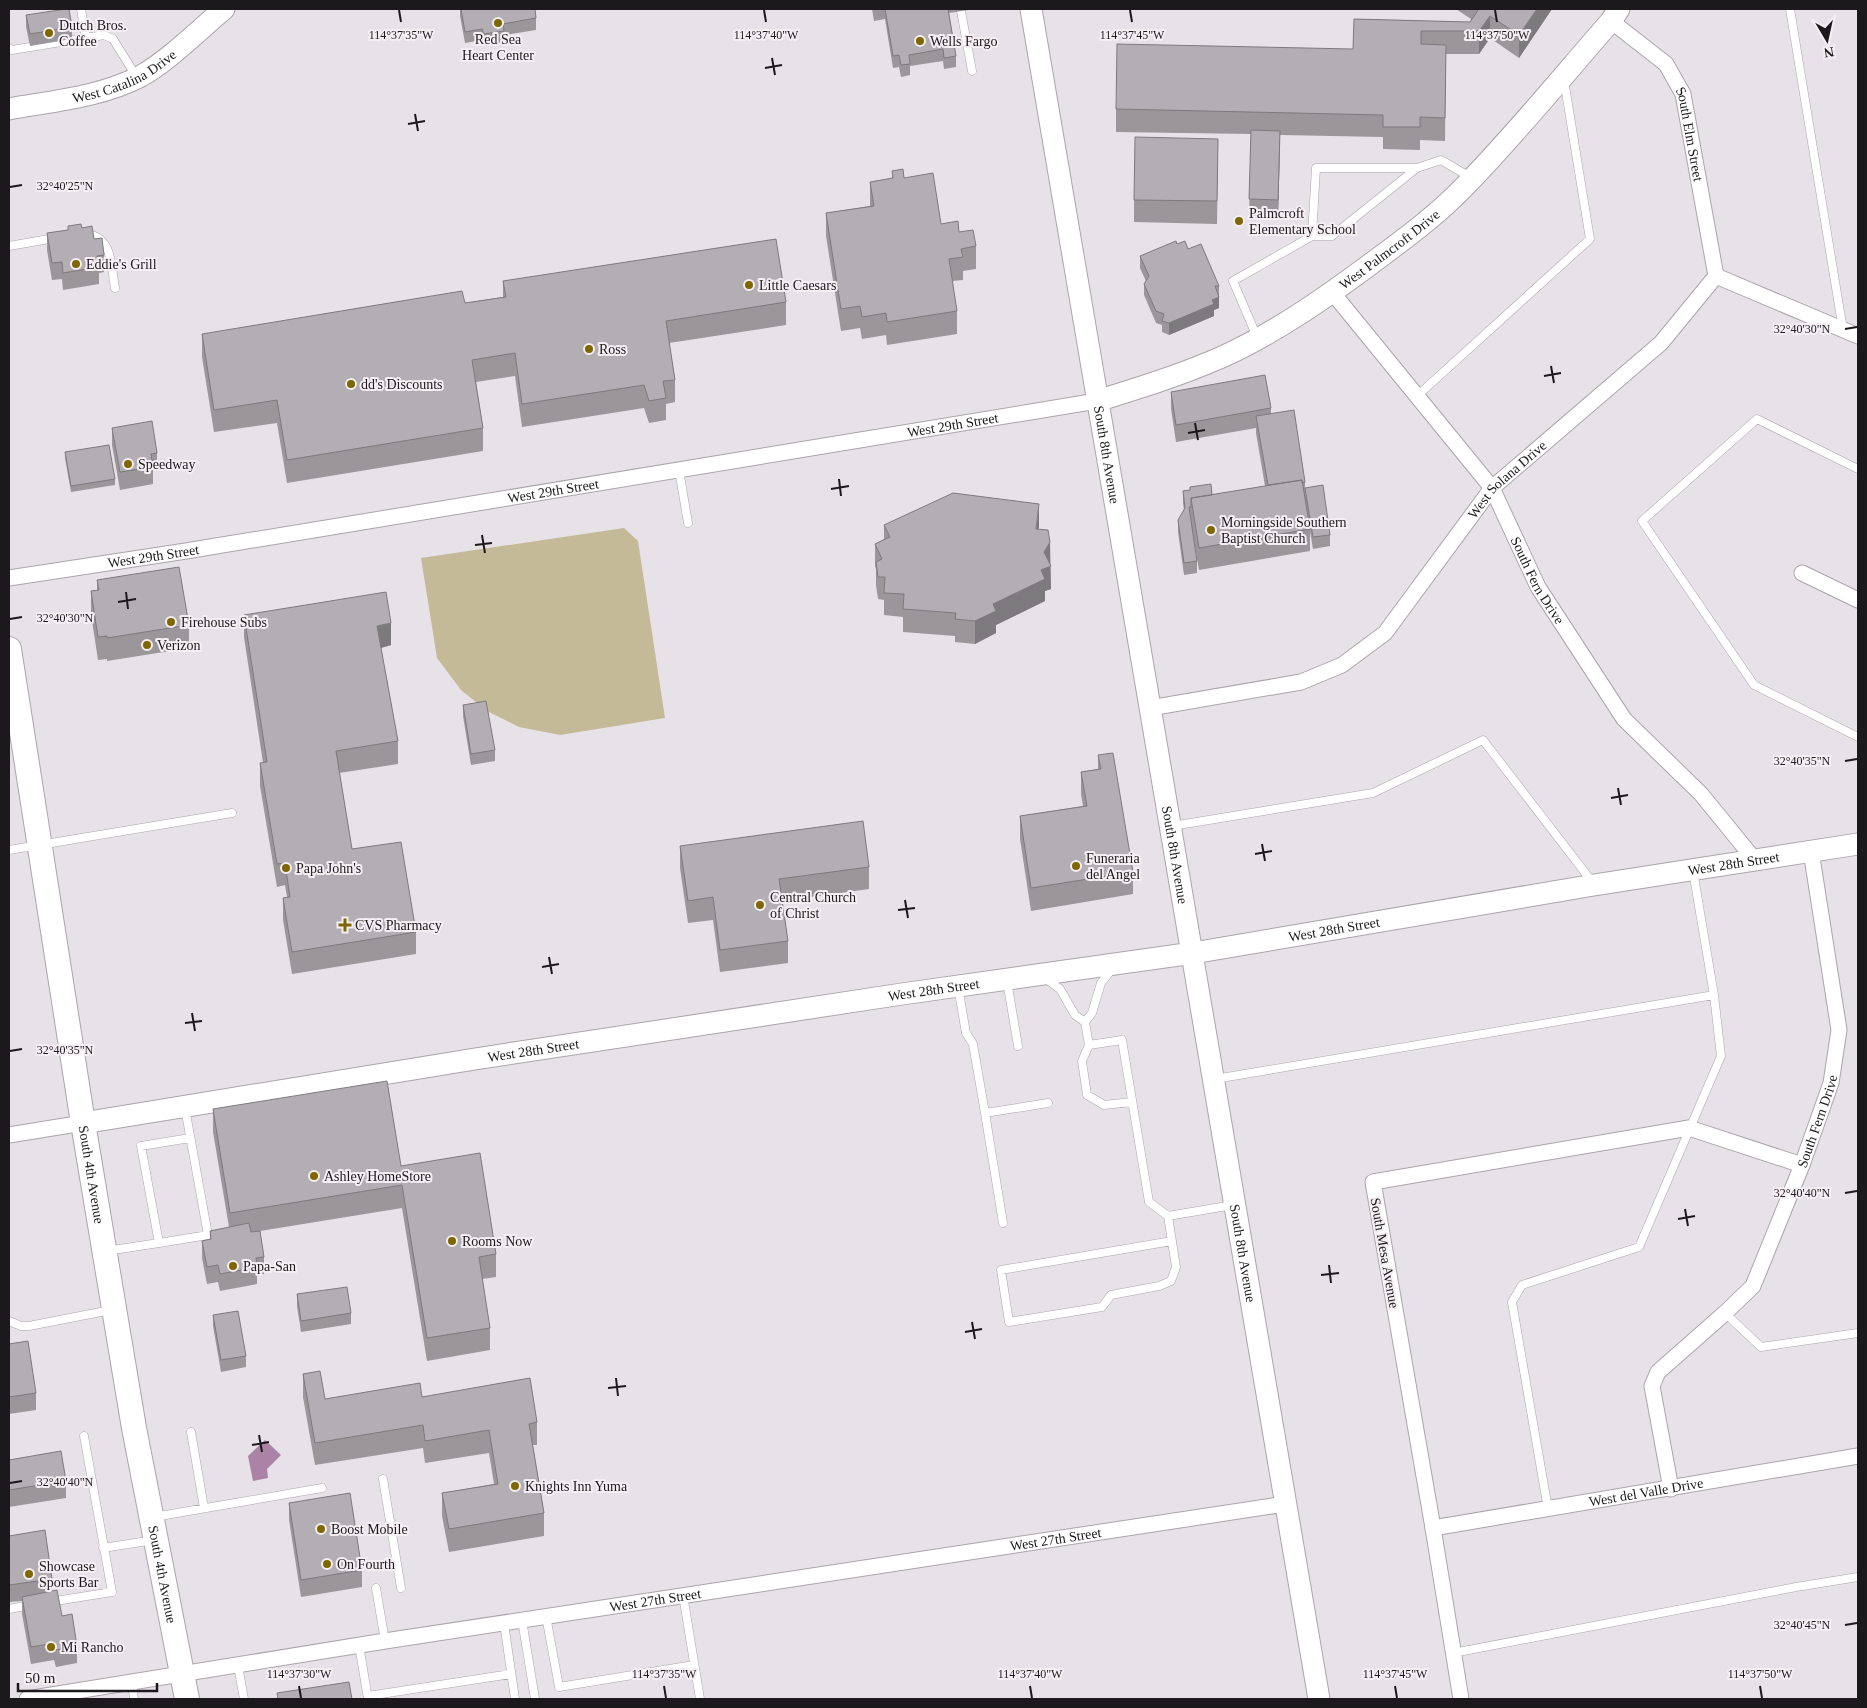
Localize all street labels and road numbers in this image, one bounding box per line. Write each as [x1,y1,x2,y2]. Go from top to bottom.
street label: West Catalina Drive [71,47,179,106]
street label: South Elm Street [1673,84,1706,183]
street label: West Palmcroft Drive [1337,207,1443,292]
street label: South 8th Avenue [1091,404,1122,505]
street label: West 29th Street [906,410,1000,440]
street label: West Solana Drive [1465,438,1550,522]
street label: West 29th Street [506,476,600,506]
street label: South Fern Drive [1508,534,1567,627]
street label: West 29th Street [107,542,200,571]
street label: South 8th Avenue [1159,805,1190,905]
street label: West 28th Street [1687,849,1781,878]
street label: West 28th Street [1287,914,1381,945]
street label: West 28th Street [887,976,980,1004]
street label: West 28th Street [486,1036,580,1065]
street label: South Fern Drive [1795,1074,1840,1170]
street label: South 4th Avenue [76,1124,107,1225]
street label: South Mesa Avenue [1367,1197,1402,1309]
street label: South 8th Avenue [1227,1203,1258,1303]
street label: West del Valle Drive [1588,1475,1704,1509]
street label: South 4th Avenue [145,1524,179,1625]
street label: West 27th Street [1009,1525,1103,1554]
street label: West 27th Street [609,1586,702,1615]

